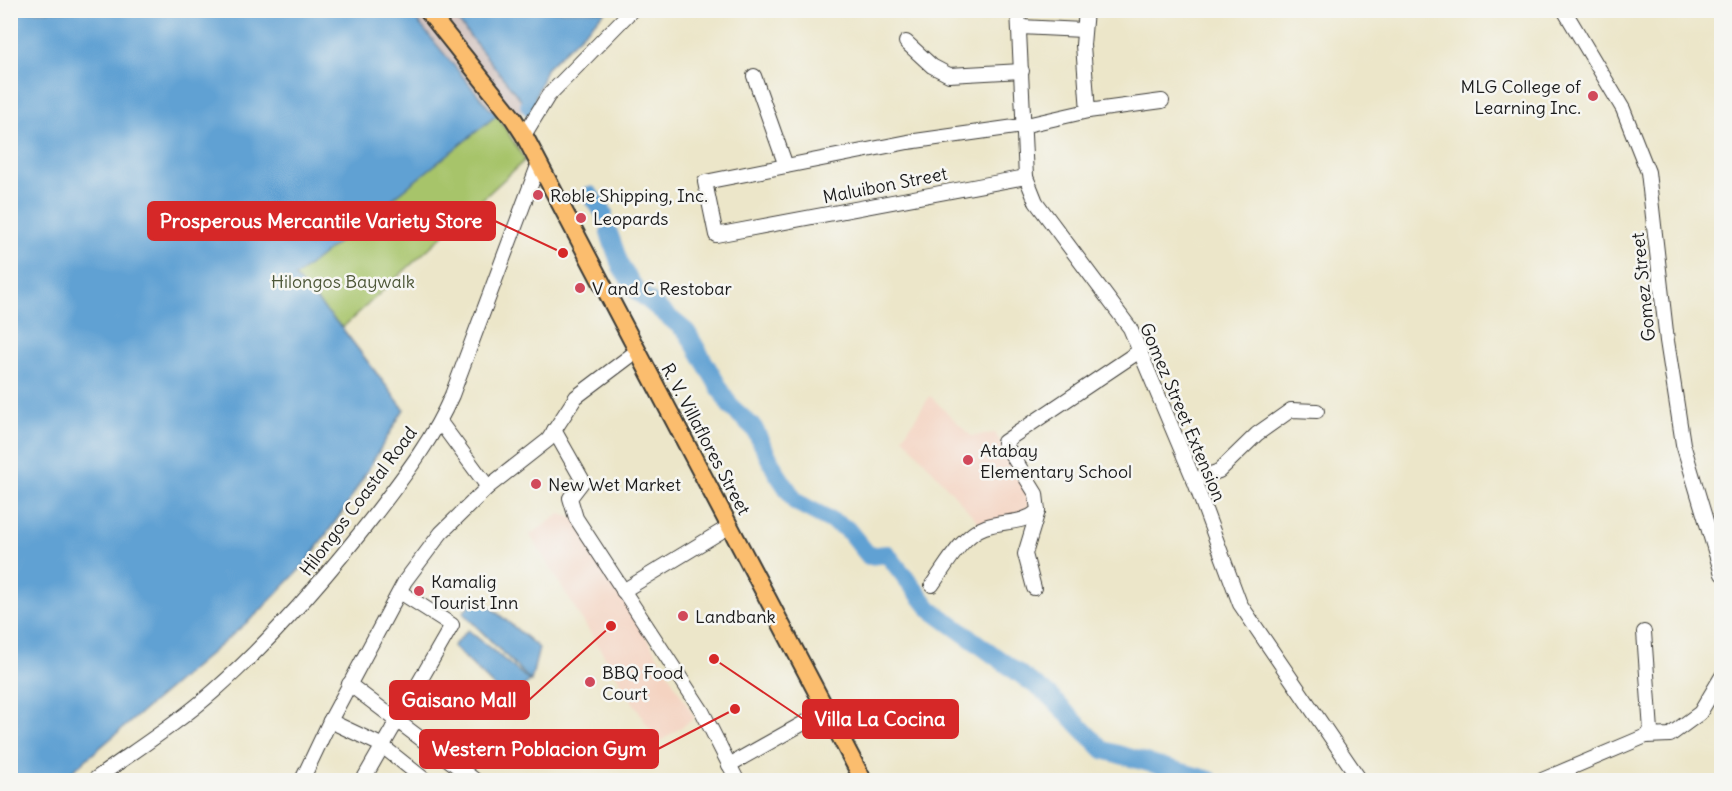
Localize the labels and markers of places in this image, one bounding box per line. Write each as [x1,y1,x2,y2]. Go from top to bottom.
place label: MLG College of Learning Inc. [1461,75,1582,119]
marker: MLG College of Learning Inc. [1586,89,1600,103]
place label: Roble Shipping, Inc. [550,184,708,207]
marker: Roble Shipping, Inc. [531,188,545,202]
callout: Prosperous Mercantile Variety Store [148,202,495,240]
place label: Leopards [593,207,669,230]
marker: Leopards [574,211,588,225]
place label: V and C Restobar [592,277,733,300]
marker: V and C Restobar [573,281,587,295]
place label: Atabay Elementary School [980,439,1132,483]
marker: Atabay Elementary School [961,453,975,467]
place label: New Wet Market [548,473,681,496]
marker: New Wet Market [529,477,543,491]
place label: Kamalig Tourist Inn [431,570,518,614]
marker: Kamalig Tourist Inn [412,584,426,598]
place label: Landbank [695,605,776,628]
marker: Landbank [676,609,690,623]
place label: BBQ Food Court [602,661,684,705]
marker: BBQ Food Court [583,675,597,689]
callout: Gaisano Mall [390,681,529,719]
callout: Villa La Cocina [803,700,958,738]
callout: Western Poblacion Gym [420,730,658,768]

